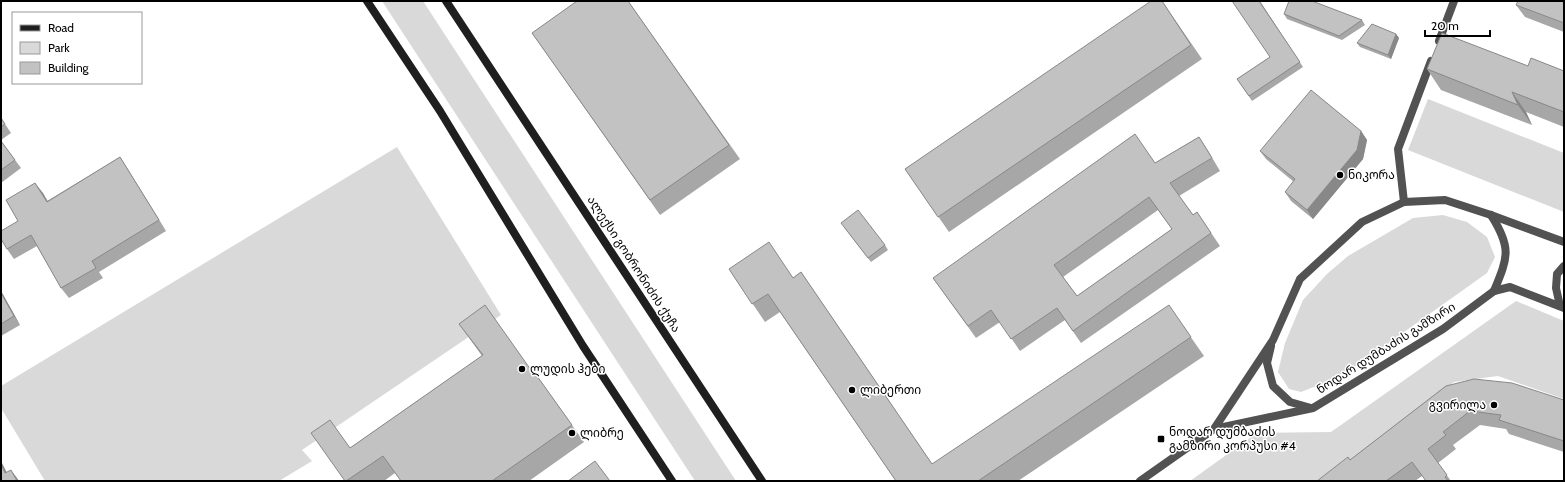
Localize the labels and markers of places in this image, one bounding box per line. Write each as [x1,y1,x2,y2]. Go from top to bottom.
place label: ნიკორა [1348,167,1395,182]
marker: ნიკორა [1335,170,1345,180]
place label: ლუდის ჰები [530,361,606,377]
marker: ლუდის ჰები [517,364,527,374]
place label: ლიბერთი [860,382,921,398]
marker: ლიბერთი [847,385,857,395]
place label: გვირილა [1429,397,1486,413]
marker: გვირილა [1489,400,1499,410]
place label: ნოდარ დუმბაძის გამზირი კორპუსი #4 [1169,424,1296,453]
place label: ლიბრე [580,425,624,441]
marker: ლიბრე [567,428,577,438]
marker: ნოდარ დუმბაძის გამზირი კორპუსი #4 [1156,434,1166,444]

